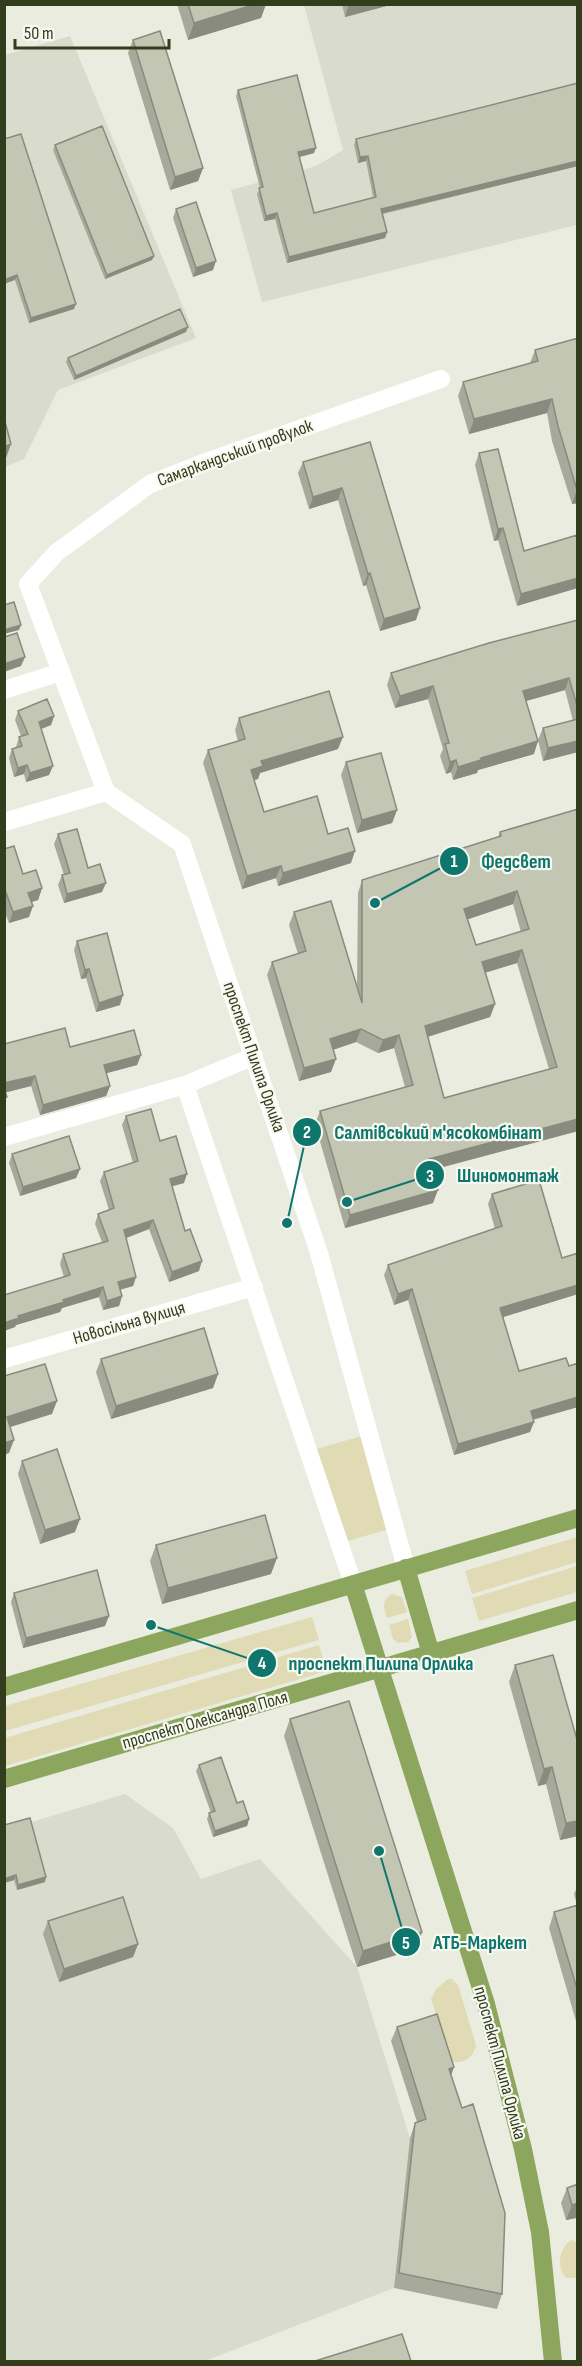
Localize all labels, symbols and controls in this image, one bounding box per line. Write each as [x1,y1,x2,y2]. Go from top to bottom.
scale bar [15,12,170,50]
text: 50 m [24,23,54,44]
street label: Самаркандський провулок [154,415,316,491]
callout: Федсвет [439,842,563,880]
text: Федсвет [481,850,551,874]
text: 1 [450,851,458,872]
street label: проспект Пилипа Орлика [218,979,290,1135]
callout: Салтівський м'ясокомбінат [292,1113,554,1151]
text: Салтівський м'ясокомбінат [334,1121,542,1145]
text: 2 [303,1122,311,1143]
callout: Шиномонтаж [415,1156,571,1194]
text: Шиномонтаж [457,1164,560,1188]
text: 3 [426,1166,434,1187]
street label: Новосільна вулиця [71,1297,187,1349]
callout: проспект Пилипа Орлика [247,1644,486,1682]
text: проспект Пилипа Орлика [289,1652,473,1676]
text: 4 [258,1653,267,1674]
street label: проспект Олександра Поля [120,1686,290,1754]
callout: АТБ-Маркет [391,1923,539,1961]
text: АТБ-Маркет [432,1931,527,1955]
text: 5 [402,1933,410,1954]
street label: проспект Пилипа Орлика [469,1984,531,2142]

